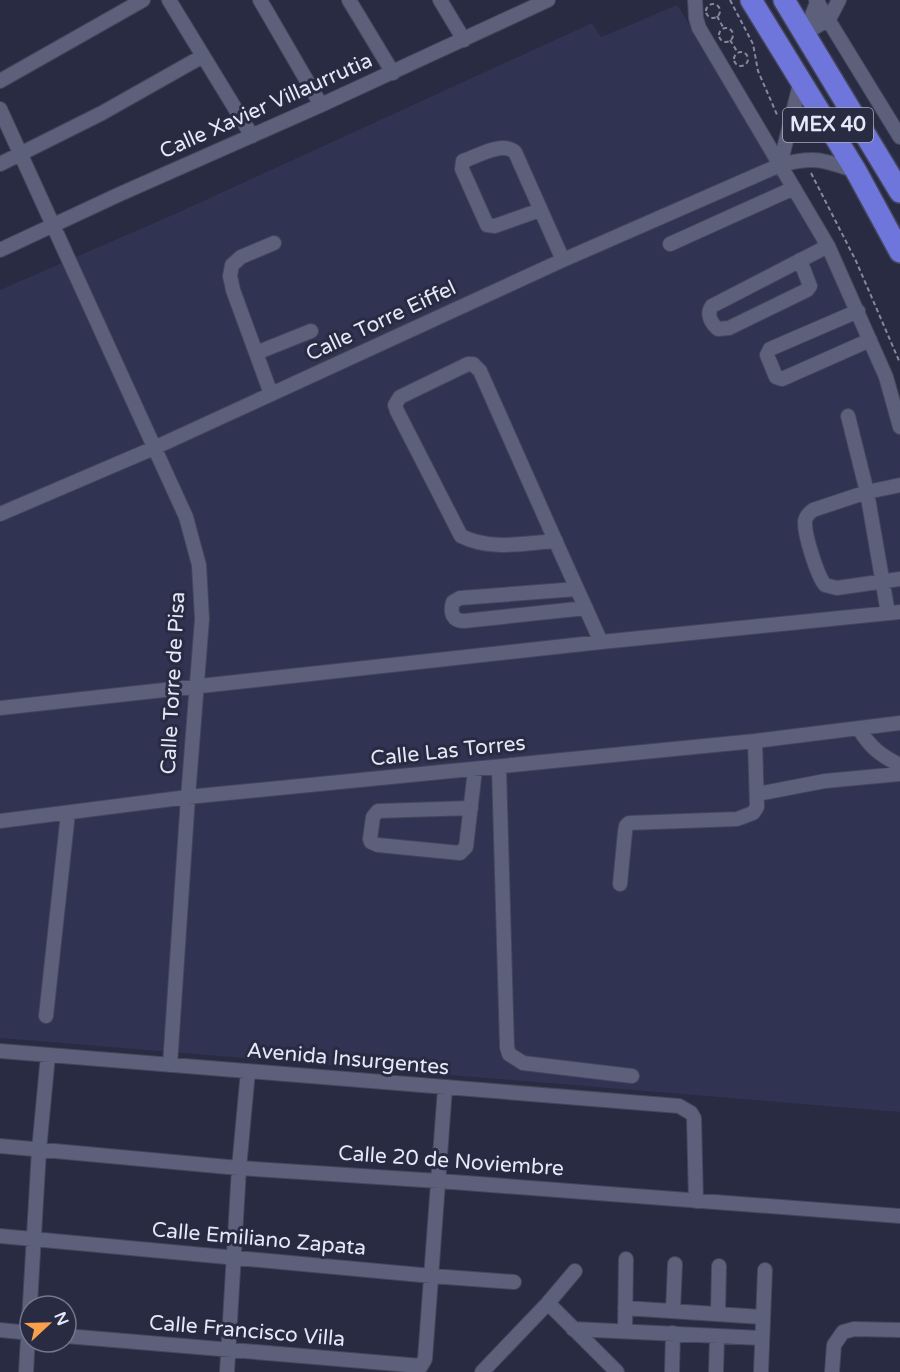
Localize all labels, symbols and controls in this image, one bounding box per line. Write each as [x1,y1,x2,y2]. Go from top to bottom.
street label: Calle Xavier Villaurrutia [156,48,376,164]
road number: MEX 40 [783,108,873,142]
street label: Calle Torre Eiffel [302,275,460,367]
street label: Calle Torre de Pisa [156,591,190,775]
street label: Calle Las Torres [369,730,527,772]
street label: Avenida Insurgentes [246,1038,450,1080]
street label: Calle 20 de Noviembre [337,1141,565,1181]
street label: Calle Emiliano Zapata [151,1217,367,1261]
north arrow [18,1294,78,1354]
text: N [49,1309,73,1328]
street label: Calle Francisco Villa [148,1310,346,1352]

